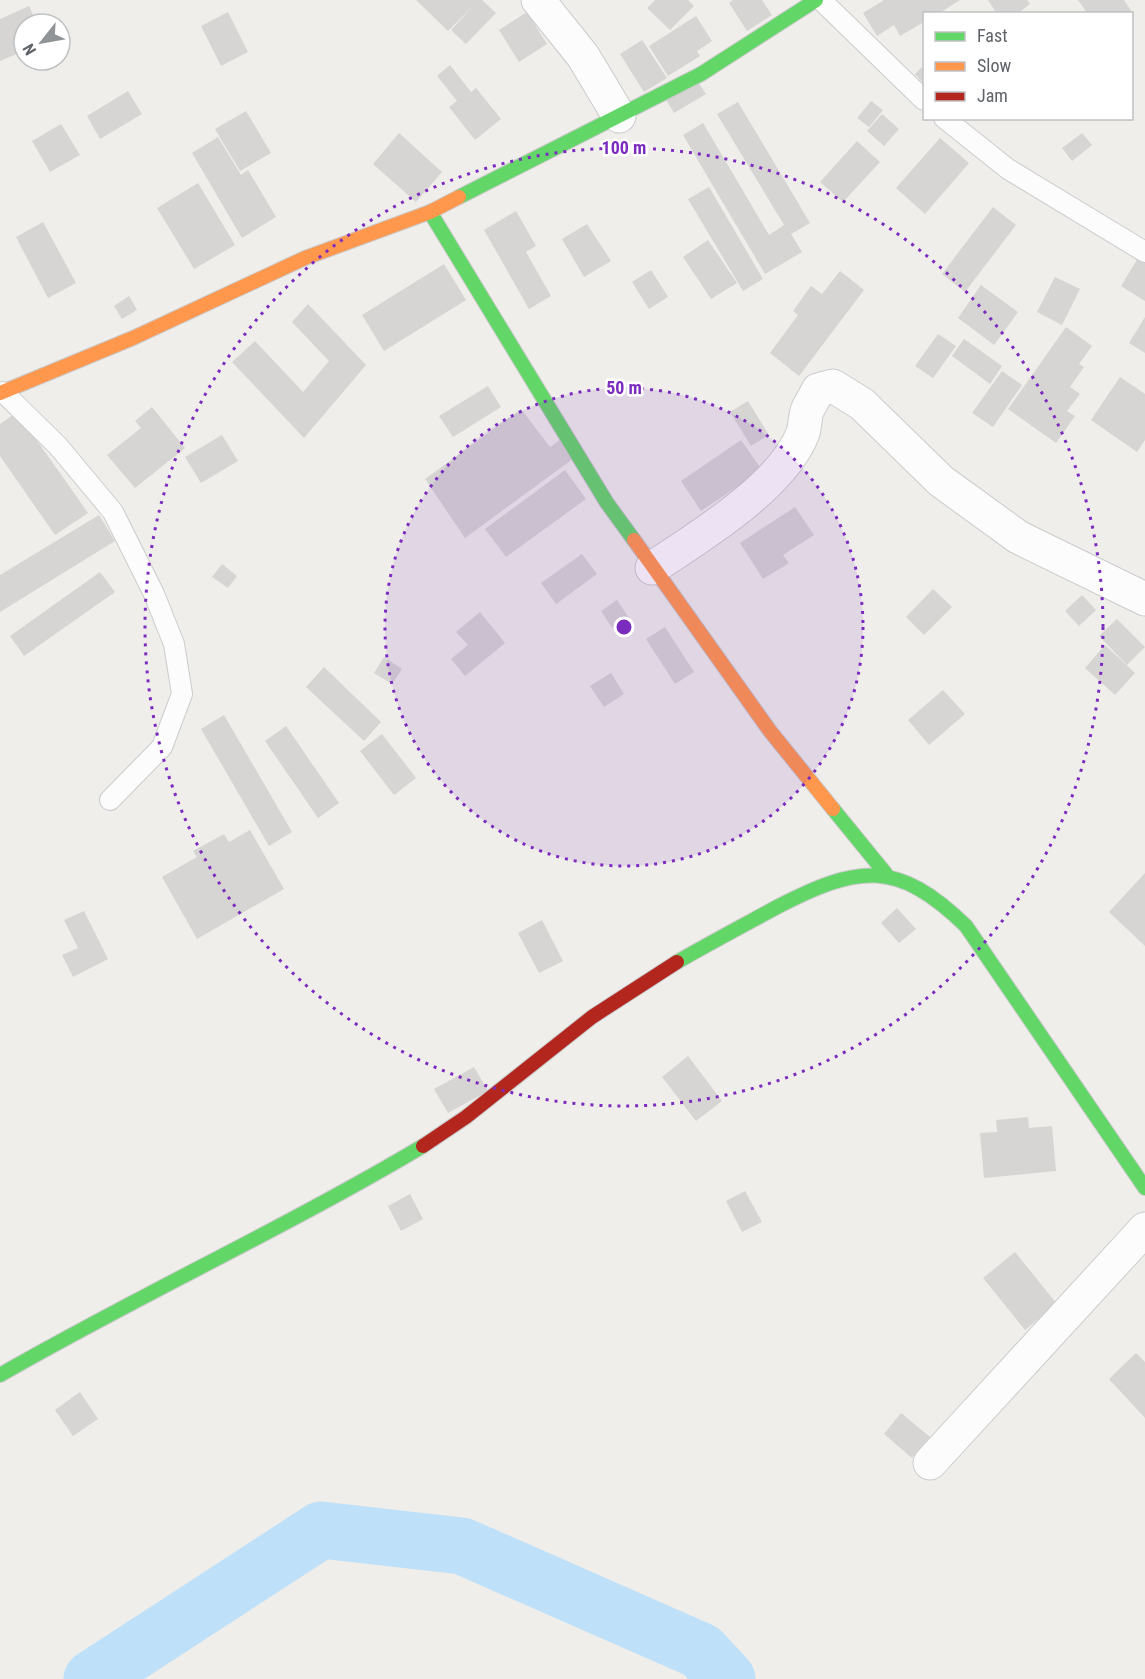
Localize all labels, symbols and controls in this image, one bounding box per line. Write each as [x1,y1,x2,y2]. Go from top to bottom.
north arrow [12,12,72,72]
legend [923,12,1133,120]
text: Fast [977,25,1008,46]
text: N [19,40,40,59]
text: Slow [977,55,1012,76]
text: Jam [977,85,1008,106]
text: 100 m [602,137,646,158]
text: 50 m [606,377,642,398]
centre of rings [614,617,634,637]

